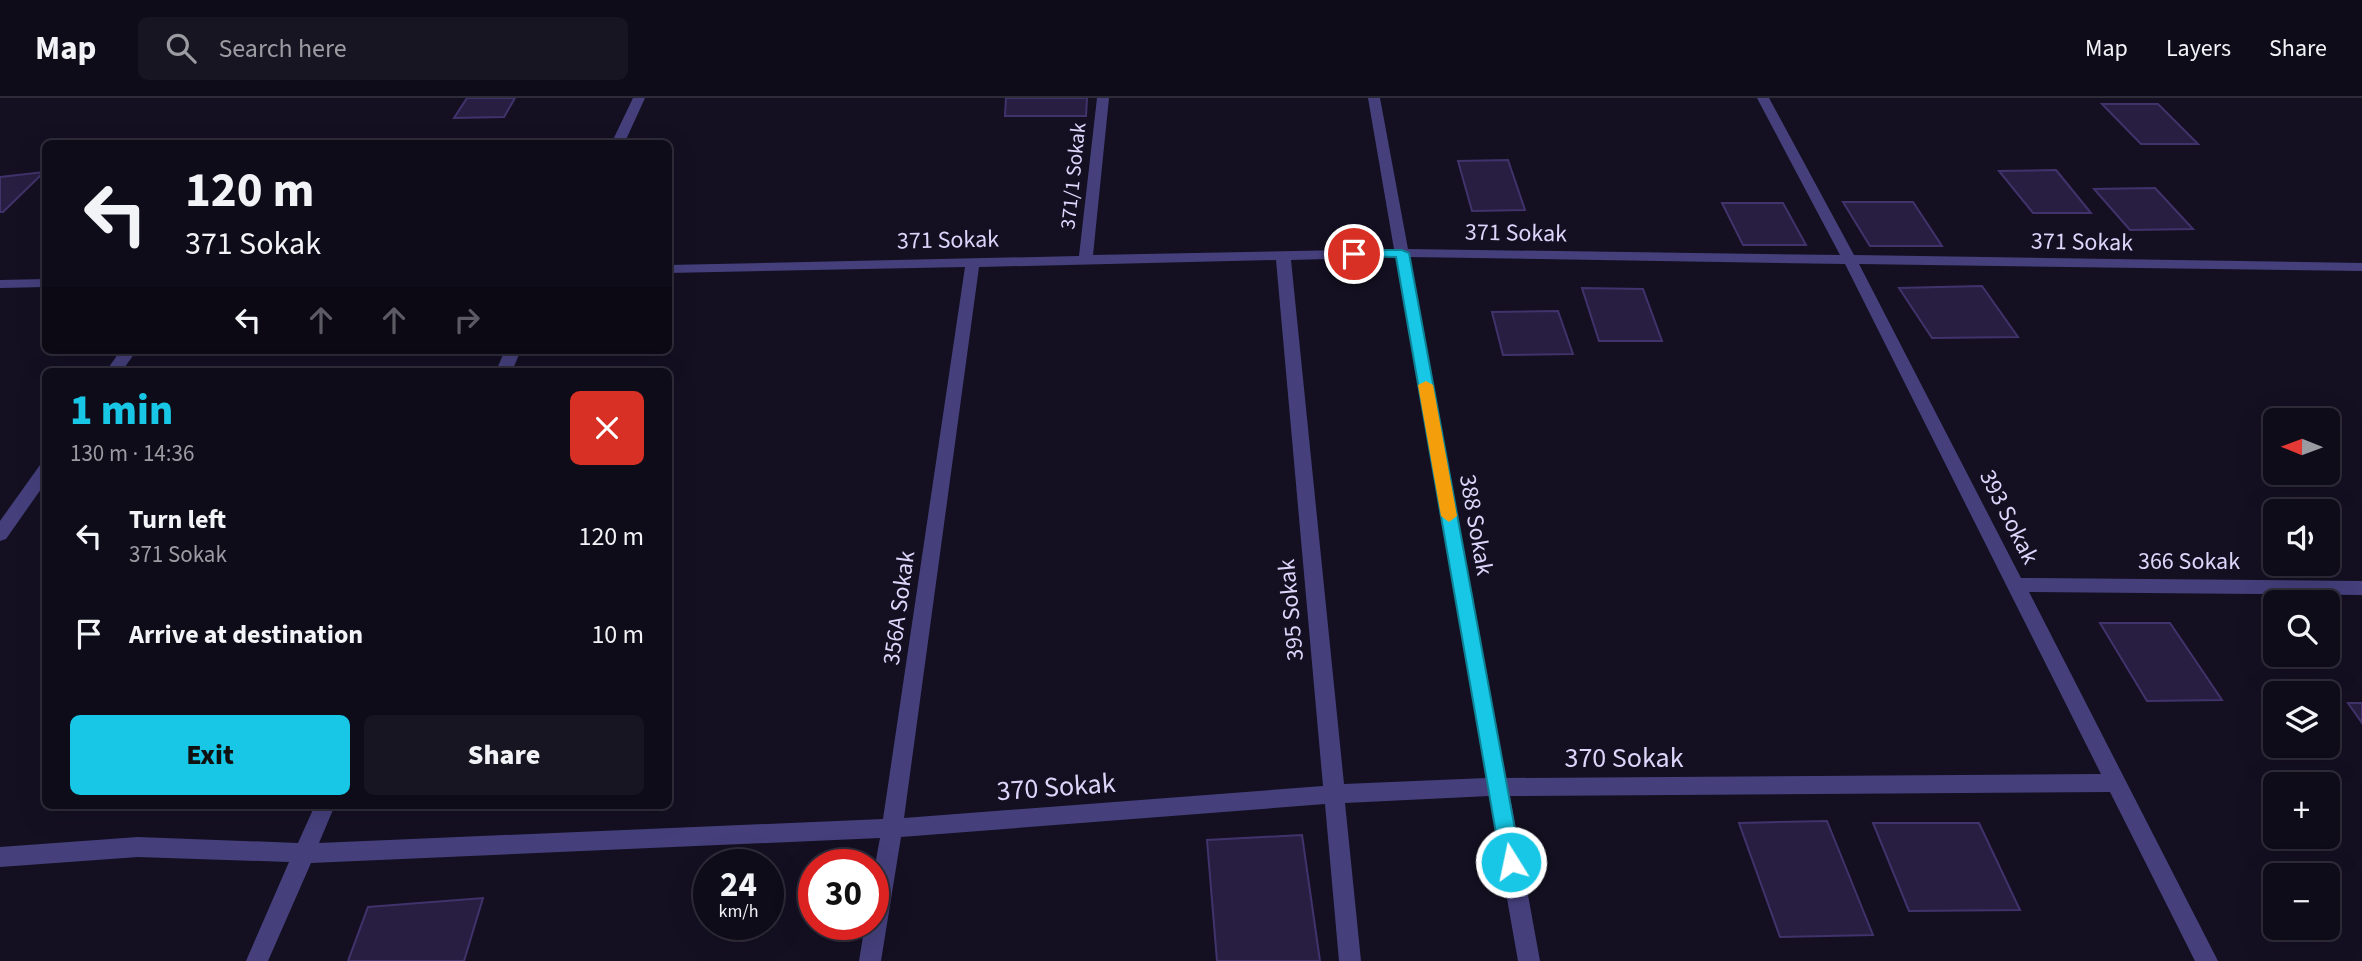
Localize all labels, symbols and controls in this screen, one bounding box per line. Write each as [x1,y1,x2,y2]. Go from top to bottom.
search box [138,17,628,80]
text: Map [35,25,96,72]
icon: search [162,29,200,67]
text: Search here [218,30,347,67]
text: Map [2085,31,2128,66]
text: Layers [2166,31,2231,66]
text: Share [2269,31,2327,66]
street label: 371/1 Sokak [1052,121,1094,231]
text: 120 m [185,156,314,226]
icon: left [70,168,161,259]
street label: 371 Sokak [1465,215,1567,251]
text: 371 Sokak [185,221,321,267]
street label: 371 Sokak [897,222,999,258]
pin [1324,224,1384,284]
street label: 371 Sokak [2031,224,2133,260]
icon: arrive [1335,235,1373,273]
icon: left [229,301,267,339]
icon: ahead [302,301,340,339]
icon: ahead [375,301,413,339]
icon: right [448,301,486,339]
text: 1 min [70,381,173,441]
button: close [570,391,644,465]
north arrow [2263,408,2340,485]
map controls [2263,408,2340,940]
text: 130 m · 14:36 [70,437,194,470]
street label: 393 Sokak [1970,464,2048,571]
street label: 388 Sokak [1450,472,1502,578]
button: sound [2263,499,2340,576]
text: Turn left [129,501,226,538]
icon: left [70,517,108,555]
text: 120 m [578,518,644,555]
text: 371 Sokak [129,538,227,571]
street label: 366 Sokak [2138,544,2240,579]
street label: 356A Sokak [874,548,924,667]
street label: 395 Sokak [1269,558,1313,662]
button: search [2263,590,2340,667]
icon: arrive [70,615,108,653]
text: Arrive at destination [129,616,363,653]
text: 10 m [591,616,644,653]
button: layers [2263,681,2340,758]
button: Exit [70,715,350,795]
button: Share [364,715,644,795]
street label: 370 Sokak [1564,738,1684,778]
street label: 370 Sokak [995,763,1117,811]
button: + [2263,772,2340,849]
position arrow [1474,825,1548,899]
speed limit sign: 30 [798,849,889,940]
text: 24 [720,860,757,910]
button: − [2263,863,2340,940]
text: km/h [719,899,758,924]

